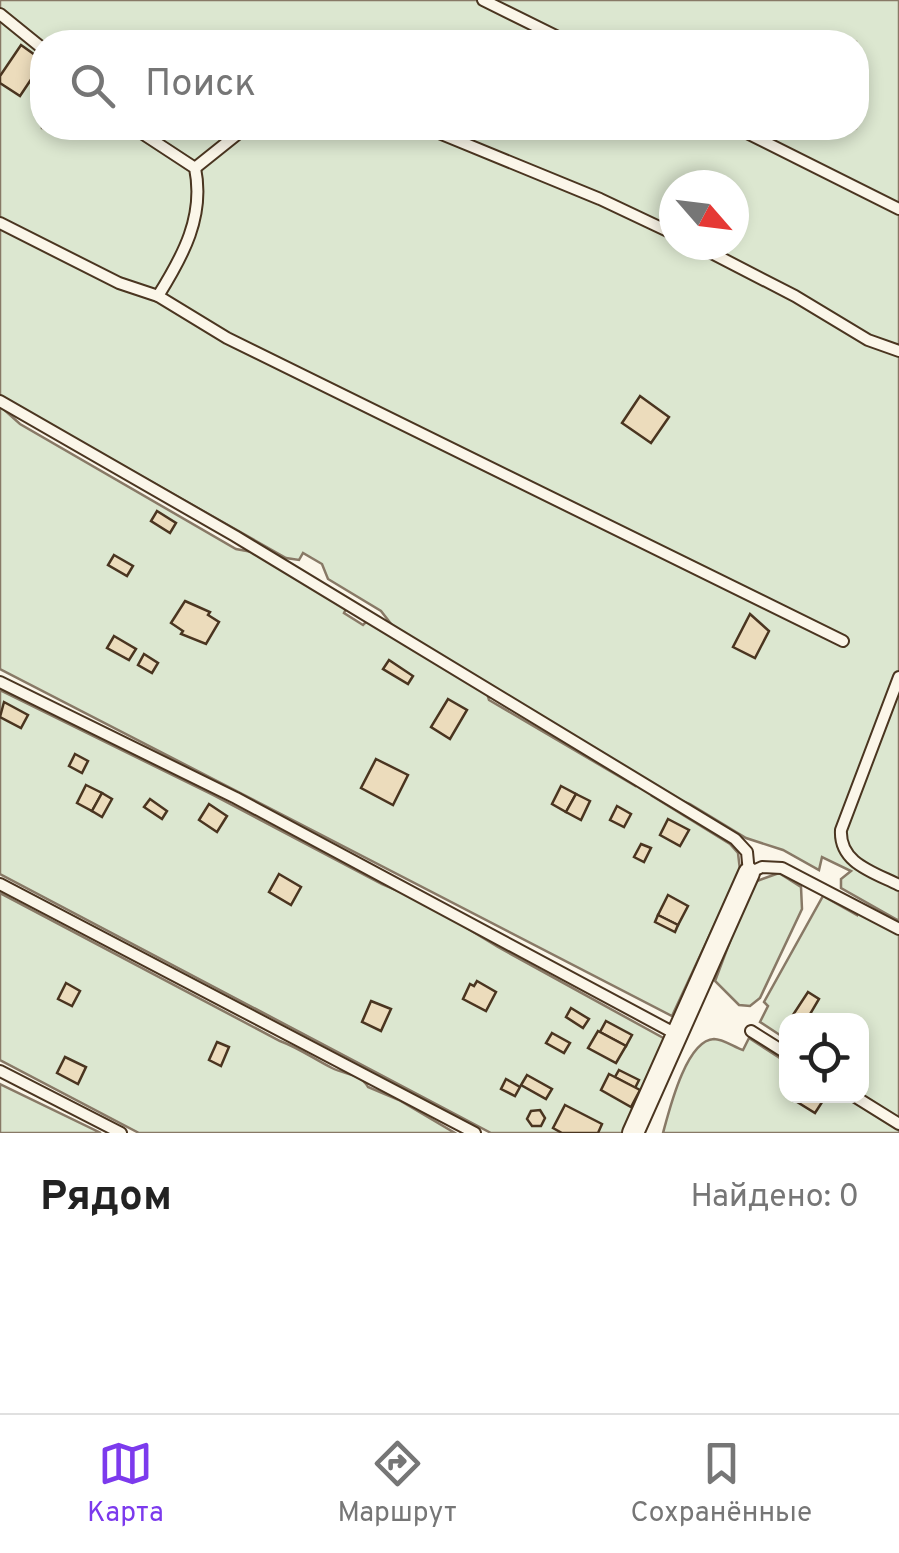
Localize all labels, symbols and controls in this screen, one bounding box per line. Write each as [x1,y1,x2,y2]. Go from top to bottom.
search box [30,30,869,140]
icon: search [65,58,120,113]
text: Поиск [145,61,256,110]
north arrow [659,170,749,260]
map controls [779,1013,869,1103]
button: locate [779,1013,869,1103]
text: Рядом [40,1172,172,1225]
text: Найдено: 0 [691,1178,859,1218]
tab: Карта [87,1436,164,1532]
tab: Маршрут [337,1436,457,1532]
tab: Сохранённые [630,1436,812,1532]

